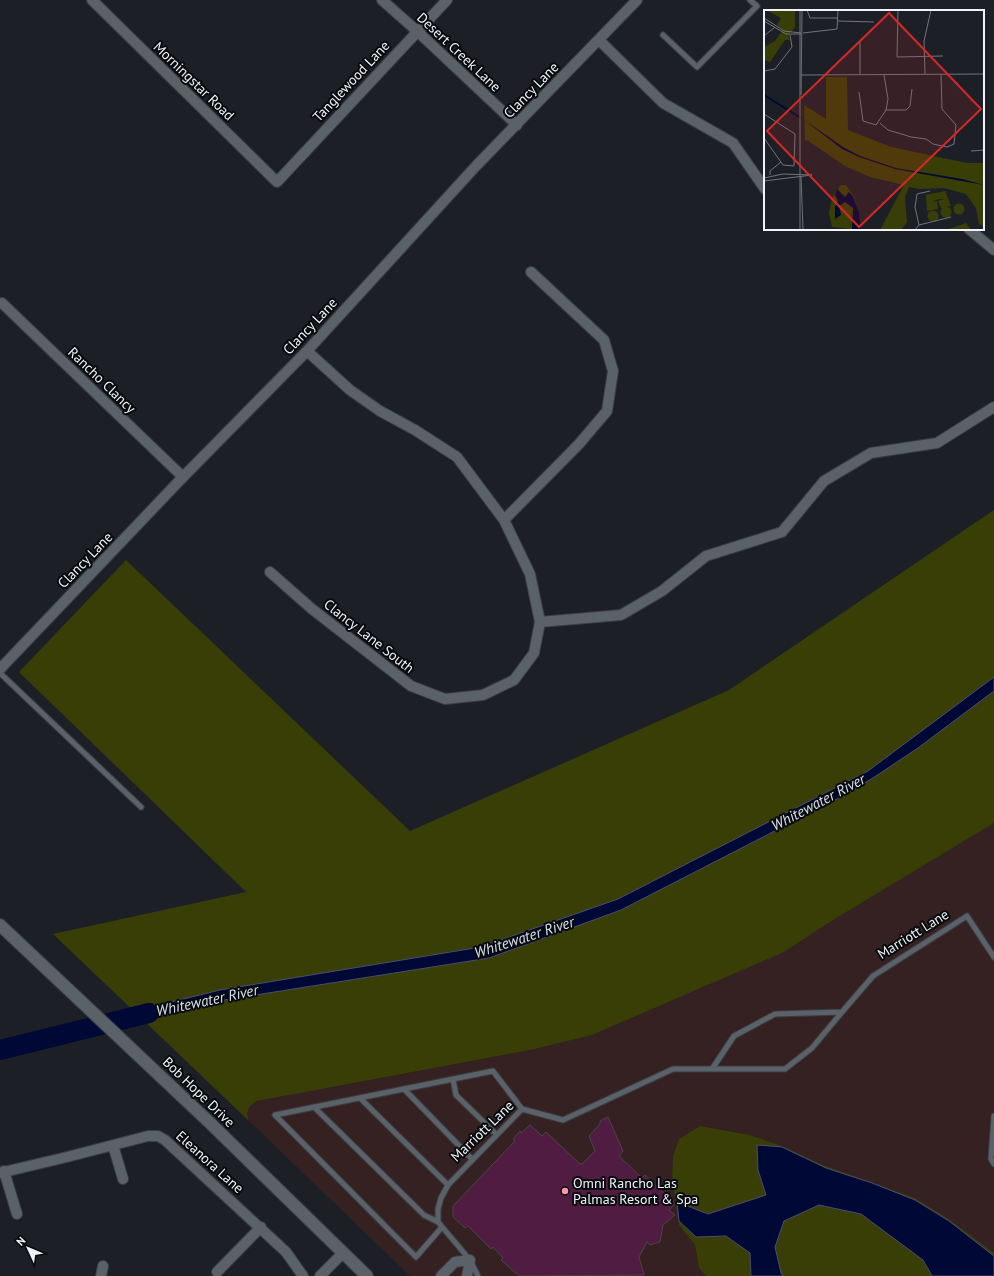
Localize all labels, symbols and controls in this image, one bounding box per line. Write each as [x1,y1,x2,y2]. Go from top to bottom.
street label: Desert Creek Lane [413,9,505,95]
inset map [764,10,984,230]
street label: Tanglewood Lane [309,37,393,125]
street label: Morningstar Road [150,38,238,124]
street label: Clancy Lane [500,58,562,122]
street label: Clancy Lane [279,294,341,358]
street label: Rancho Clancy [64,343,140,417]
street label: Clancy Lane [54,528,116,592]
street label: Clancy Lane South [320,595,418,677]
water label: Whitewater River [768,769,869,835]
street label: Marriott Lane [874,905,952,963]
water label: Whitewater River [472,912,577,962]
water label: Whitewater River [154,980,261,1020]
street label: Bob Hope Drive [159,1053,239,1131]
street label: Marriott Lane [447,1096,517,1166]
street label: Eleanora Lane [172,1127,248,1197]
place label: Omni Rancho Las Palmas Resort & Spa [573,1174,698,1208]
marker: Omni Rancho Las Palmas Resort & Spa [560,1186,570,1196]
north arrow [8,1228,48,1268]
text: N [13,1234,28,1249]

